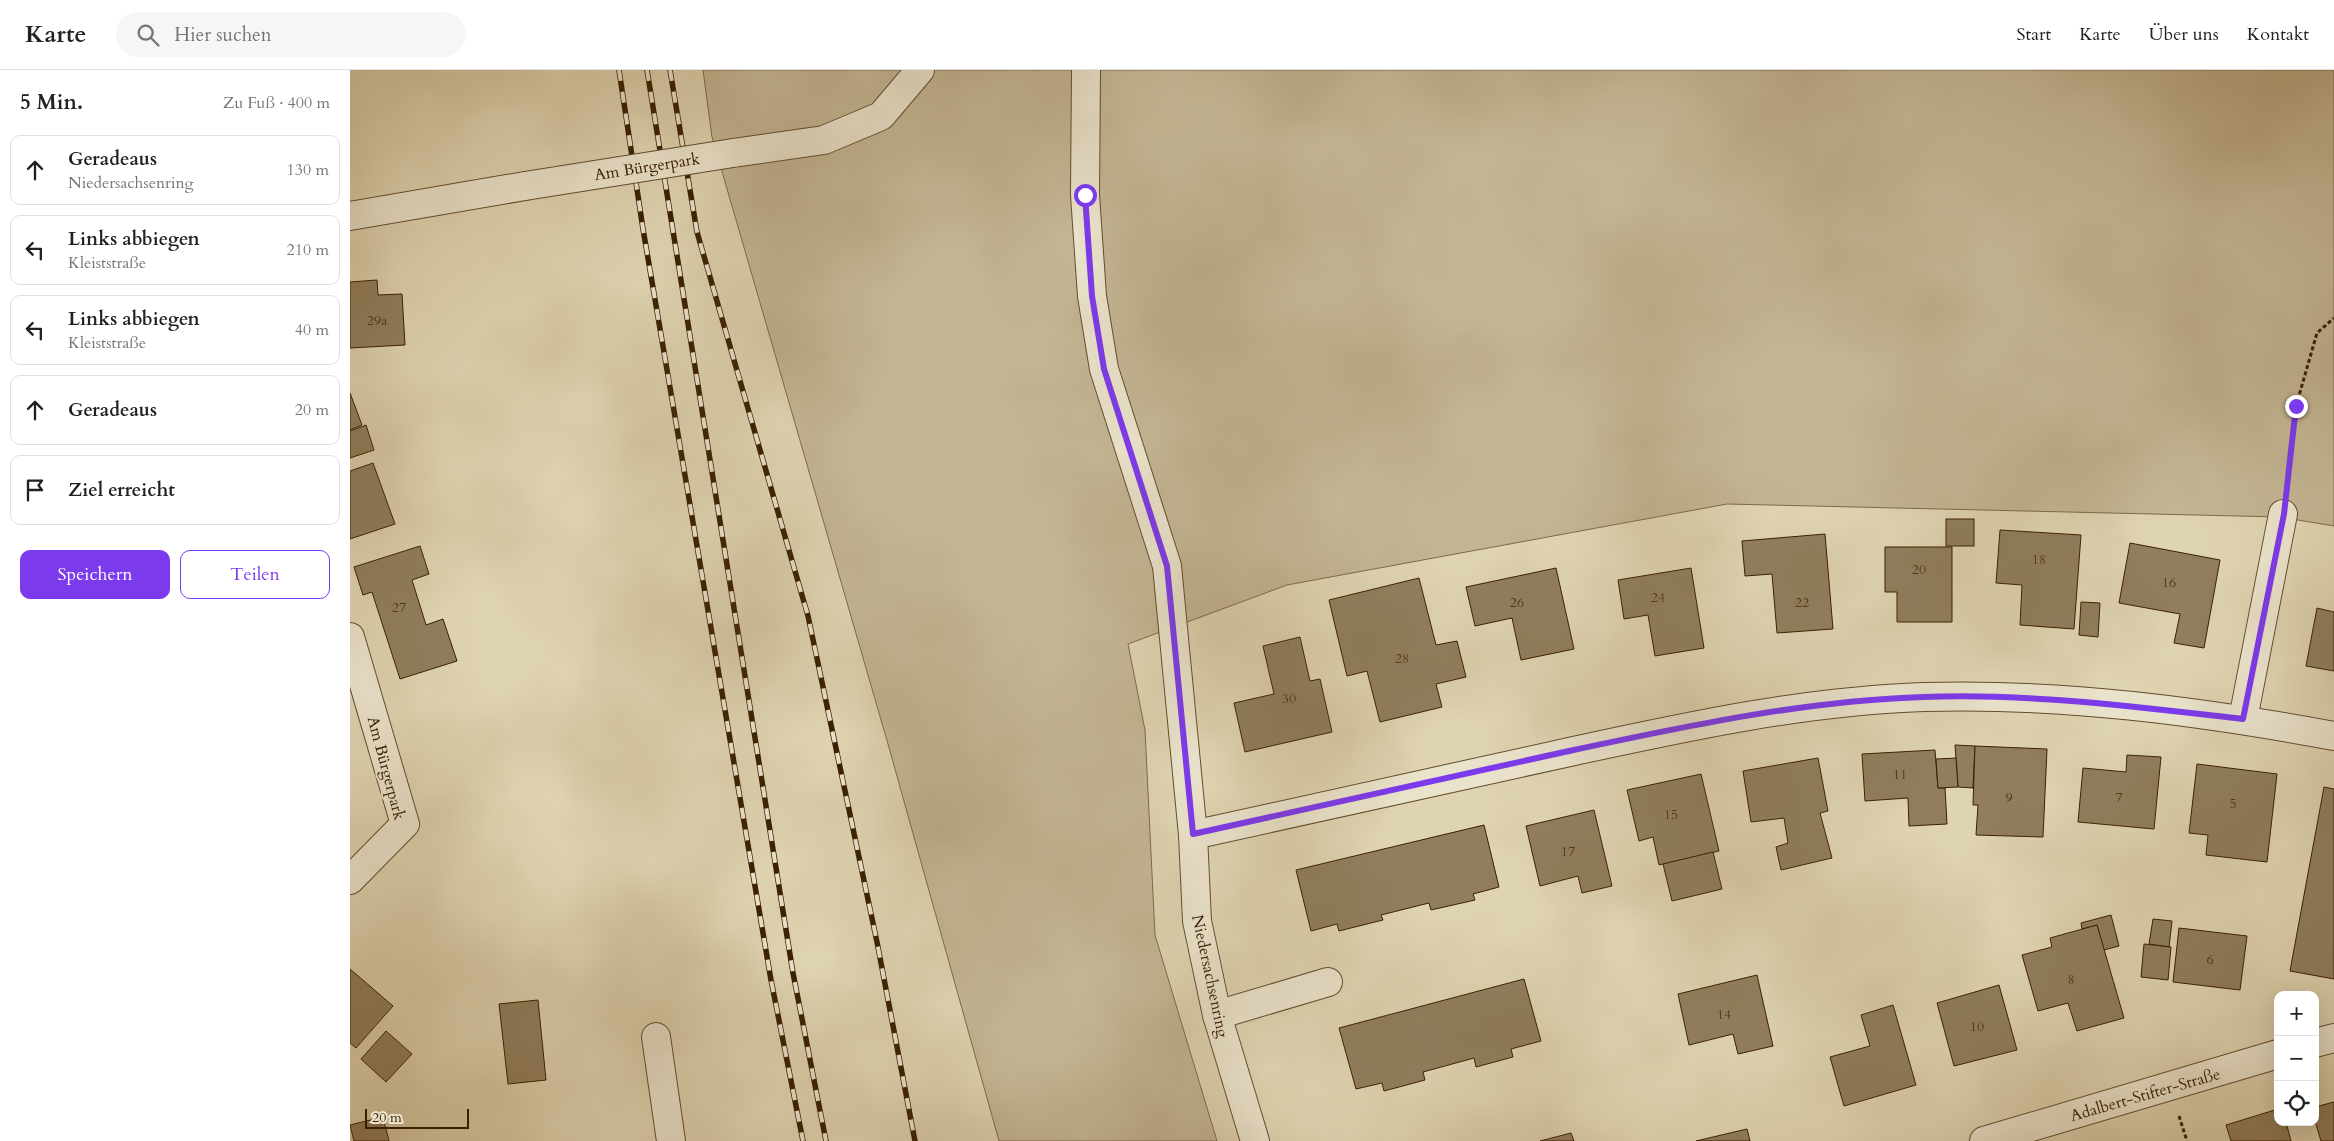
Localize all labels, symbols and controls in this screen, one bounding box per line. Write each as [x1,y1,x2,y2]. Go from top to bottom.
search box [116,12,466,57]
text: Karte [25,18,86,51]
icon: search [134,21,162,49]
text: Hier suchen [174,22,272,48]
text: Start [2016,22,2051,47]
text: Karte [2079,22,2121,47]
text: Über uns [2149,22,2219,47]
text: Kontakt [2247,22,2309,47]
text: 5 Min. [20,88,83,117]
text: Zu Fuß · 400 m [223,92,330,114]
text: Geradeaus [68,146,157,172]
street label: Am Bürgerpark [593,148,702,186]
icon: ahead [21,156,49,184]
text: 130 m [287,159,329,181]
text: Niedersachsenring [68,172,193,194]
route start [1074,184,1097,207]
text: Links abbiegen [68,226,200,252]
icon: left [21,236,49,264]
text: 210 m [287,239,329,261]
text: Kleiststraße [68,252,146,274]
text: Links abbiegen [68,306,200,332]
house number: 29a [367,311,387,330]
icon: left [21,316,49,344]
text: 40 m [295,319,329,341]
text: Kleiststraße [68,332,146,354]
route end [2285,395,2308,418]
icon: ahead [21,396,49,424]
text: Geradeaus [68,397,157,423]
text: 20 m [295,399,329,421]
icon: arrive [21,476,49,504]
text: Ziel erreicht [68,477,175,503]
button: Speichern [20,550,170,599]
button: Teilen [180,550,330,599]
house number: 18 [2032,550,2046,569]
house number: 20 [1912,560,1926,579]
house number: 16 [2162,573,2176,592]
house number: 24 [1651,588,1665,607]
house number: 26 [1510,593,1524,612]
house number: 22 [1795,593,1809,612]
house number: 27 [392,598,406,617]
house number: 28 [1395,649,1409,668]
house number: 30 [1282,689,1296,708]
street label: Am Bürgerpark [362,714,411,823]
house number: 11 [1893,765,1907,784]
house number: 9 [2005,788,2013,807]
house number: 7 [2115,788,2123,807]
house number: 5 [2229,794,2237,813]
house number: 15 [1664,805,1678,824]
house number: 17 [1561,842,1575,861]
street label: Niedersachsenring [1186,913,1234,1040]
house number: 6 [2206,950,2214,969]
house number: 8 [2067,970,2075,989]
map controls [2274,991,2319,1126]
button: + [2274,991,2319,1036]
house number: 14 [1717,1005,1731,1024]
house number: 10 [1970,1017,1984,1036]
button: − [2274,1036,2319,1081]
street label: Adalbert-Stifter-Straße [2068,1063,2223,1127]
button: locate [2274,1081,2319,1126]
scale bar [365,1106,469,1129]
text: 20 m [372,1108,402,1127]

